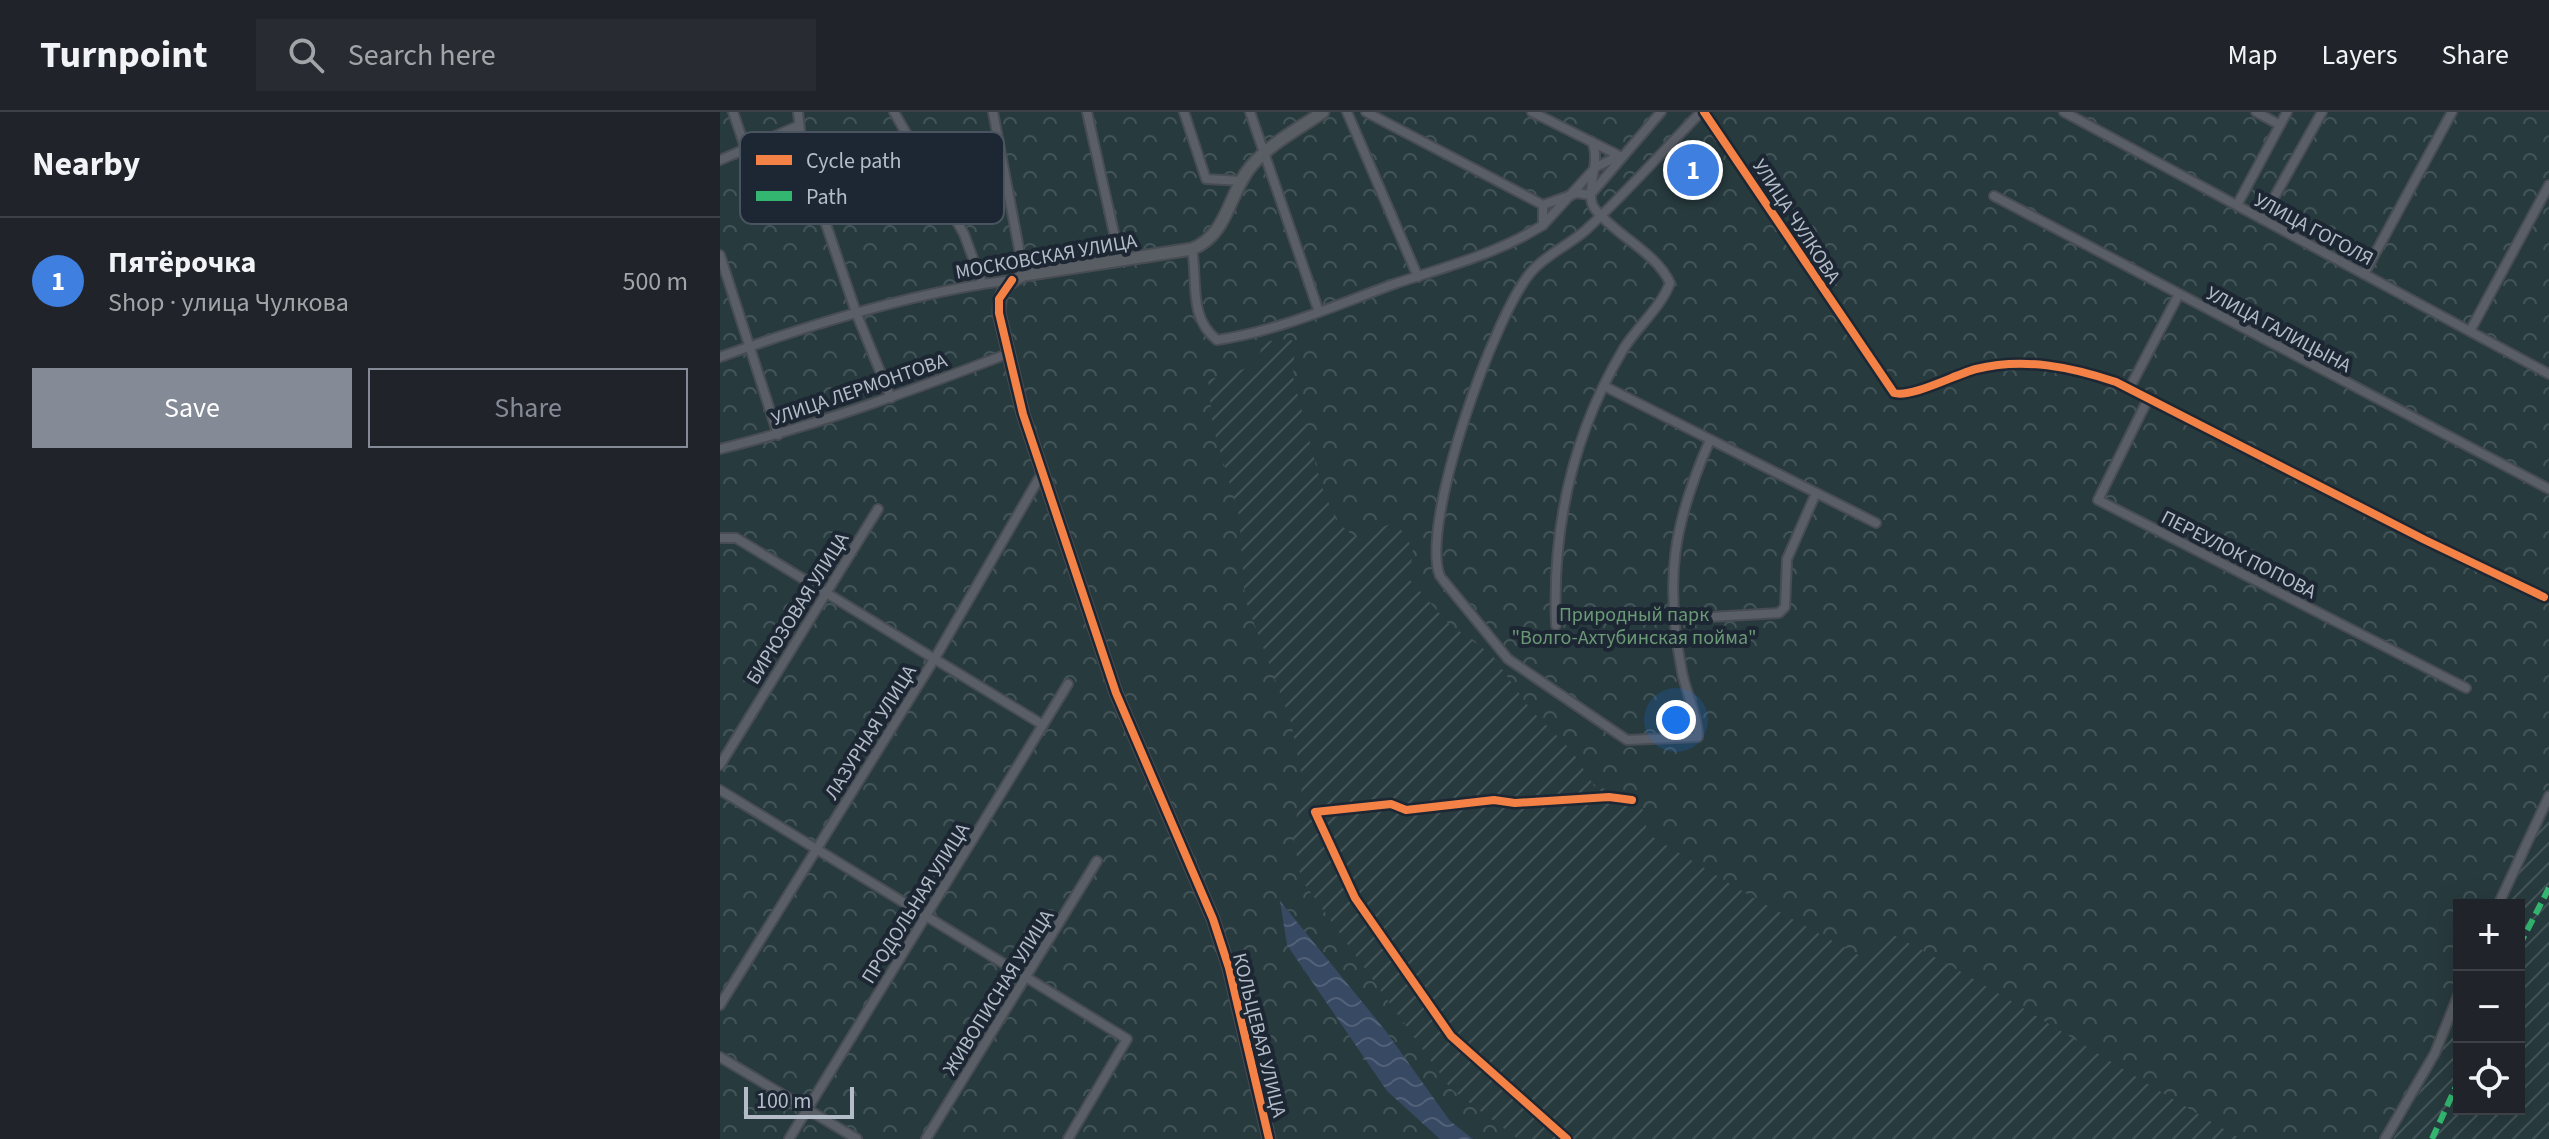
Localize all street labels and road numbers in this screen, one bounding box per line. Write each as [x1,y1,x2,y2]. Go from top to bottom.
street label: УЛИЦА ЧУЛКОВА [1745,154,1847,289]
street label: УЛИЦА ГОГОЛЯ [2249,187,2378,273]
street label: МОСКОВСКАЯ УЛИЦА [953,227,1139,287]
street label: УЛИЦА ГАЛИЦЫНА [2201,280,2356,380]
street label: УЛИЦА ЛЕРМОНТОВА [768,347,951,433]
street label: ПЕРЕУЛОК ПОПОВА [2156,504,2321,606]
street label: БИРЮЗОВАЯ УЛИЦА [740,527,856,690]
street label: ЛАЗУРНАЯ УЛИЦА [818,660,924,805]
street label: ПРОДОЛЬНАЯ УЛИЦА [855,818,977,989]
street label: ЖИВОПИСНАЯ УЛИЦА [937,904,1061,1081]
street label: КОЛЬЦЕВАЯ УЛИЦА [1225,950,1293,1121]

